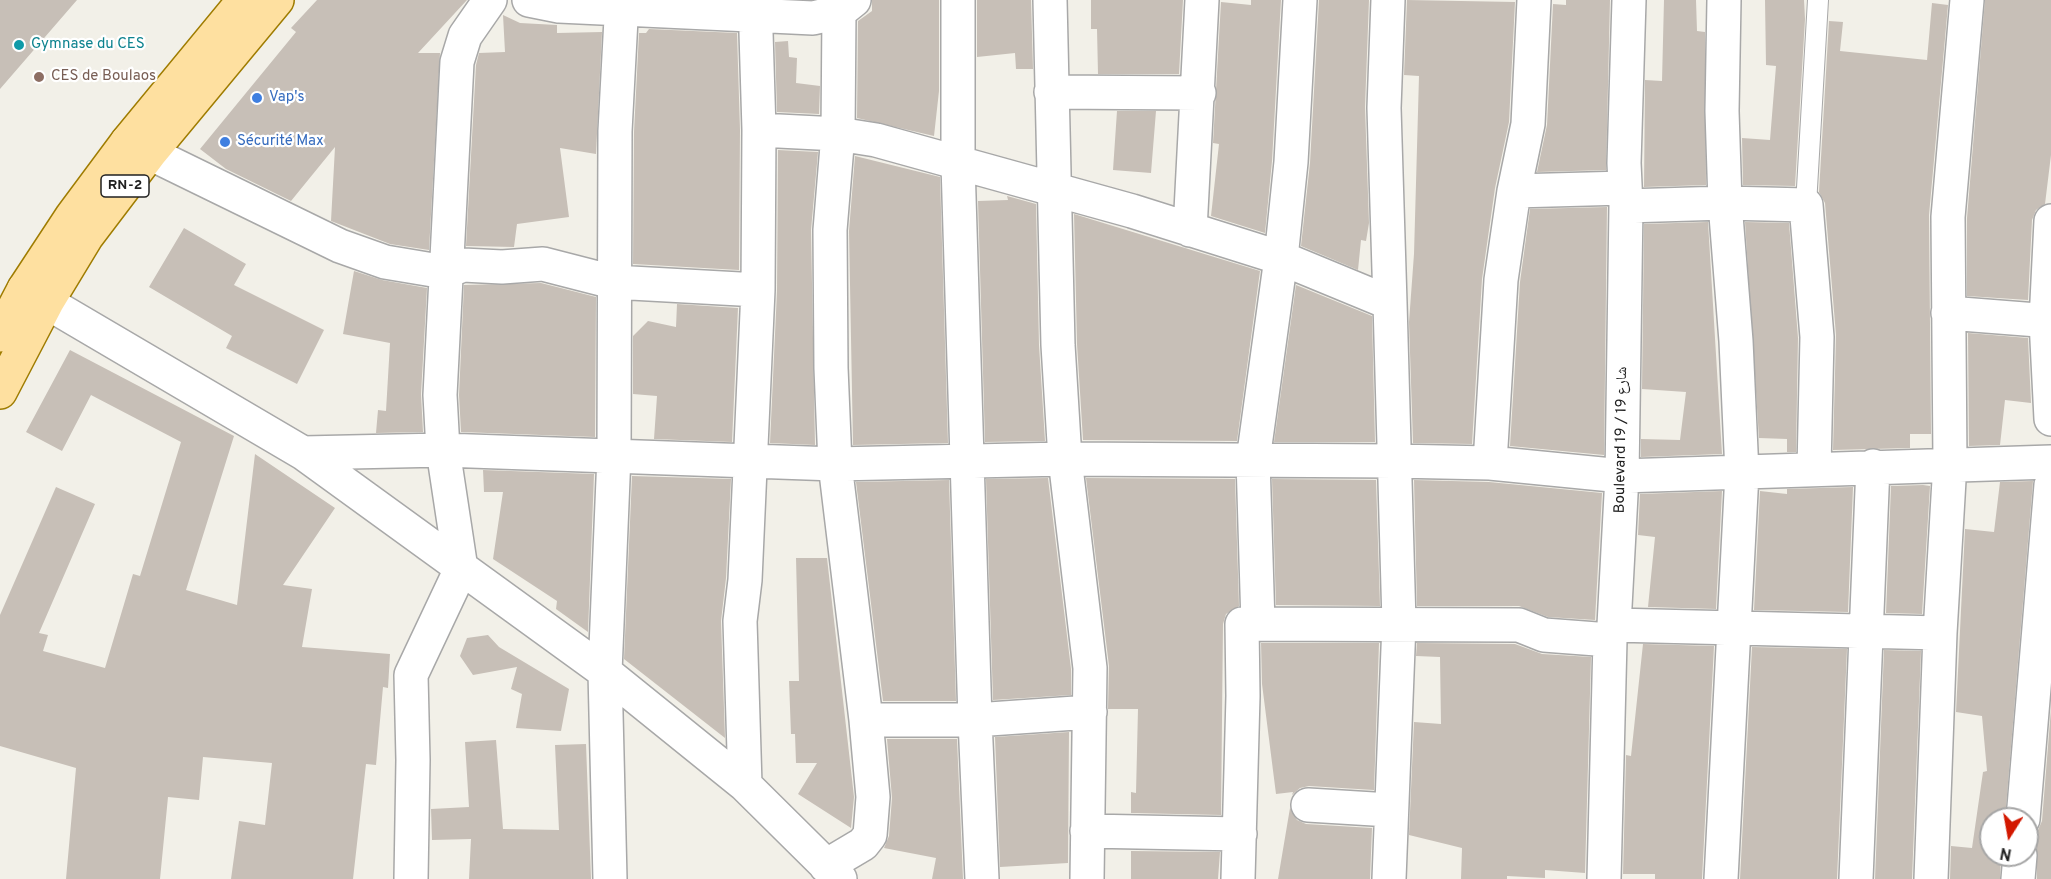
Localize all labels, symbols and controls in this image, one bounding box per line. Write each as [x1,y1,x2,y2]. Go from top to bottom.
place label: Gymnase du CES [31,36,145,54]
marker: Gymnase du CES [12,38,26,52]
place label: CES de Boulaos [51,68,156,86]
marker: CES de Boulaos [32,70,46,84]
place label: Vap's [269,89,305,107]
marker: Vap's [250,91,264,105]
place label: Sécurité Max [237,133,324,151]
marker: Sécurité Max [218,135,232,149]
road number: RN-2 [101,175,149,197]
street label: Boulevard 19 / شارع 19 [1612,366,1632,514]
north arrow [1979,807,2039,867]
text: N [1998,842,2013,864]

